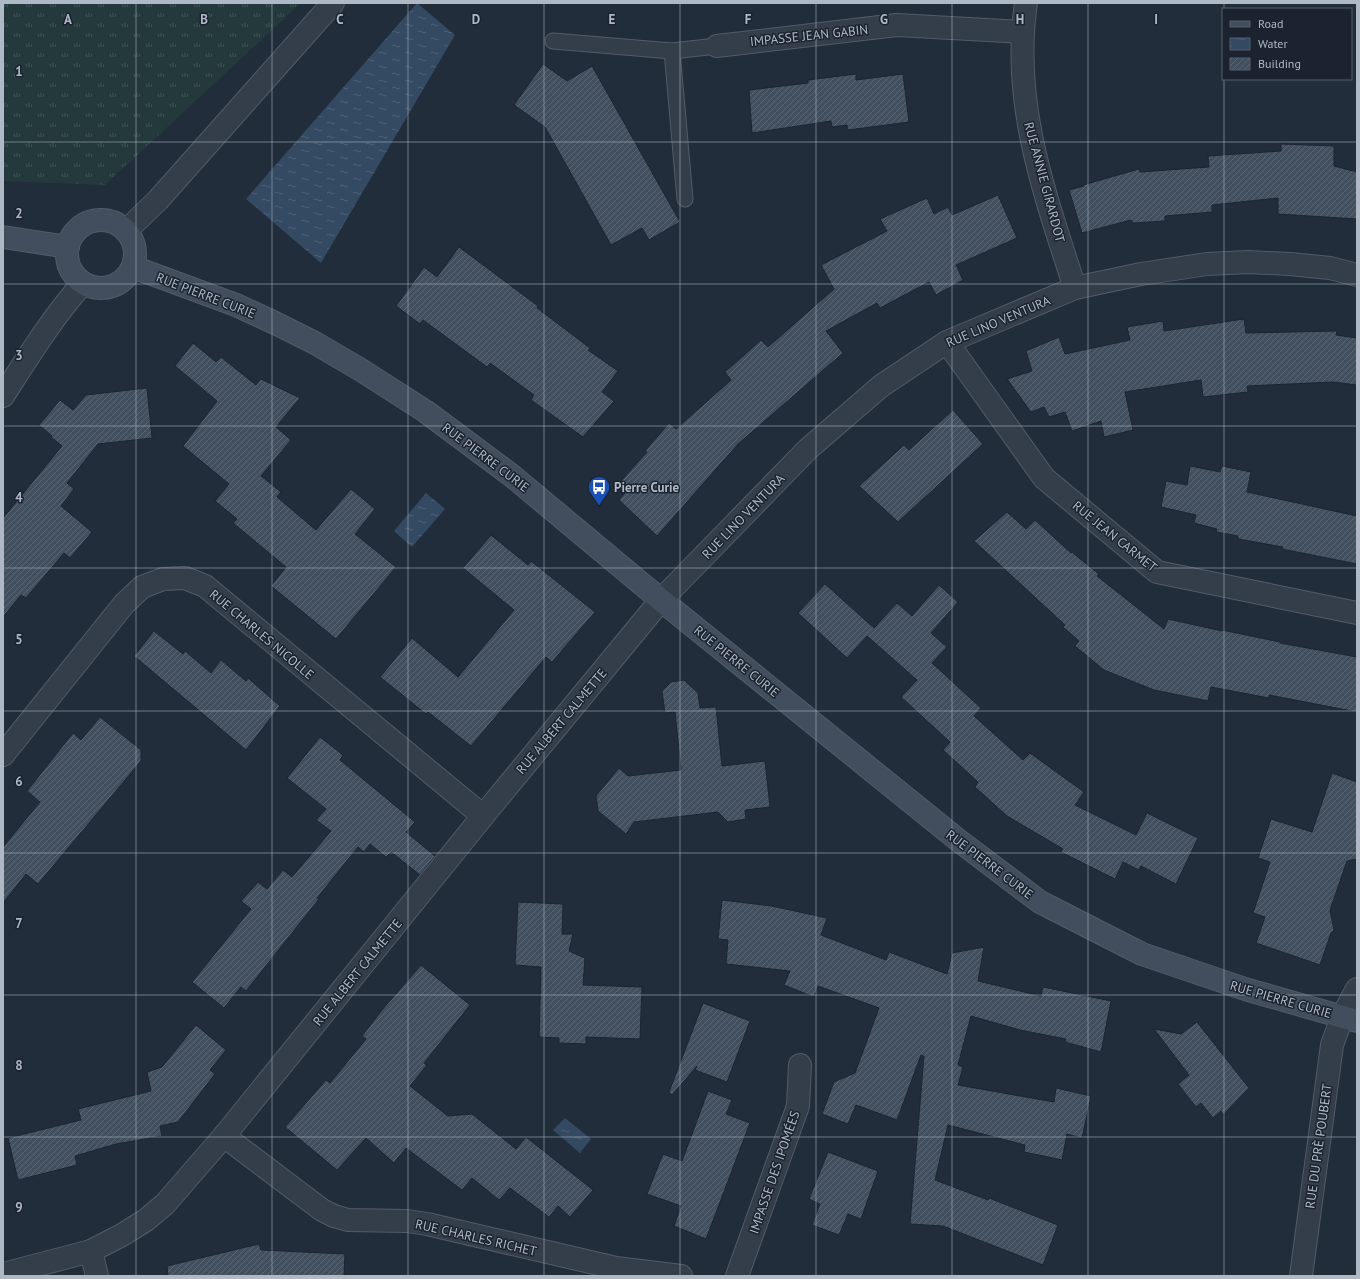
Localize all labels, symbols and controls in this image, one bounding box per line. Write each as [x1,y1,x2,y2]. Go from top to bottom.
legend [1222,8,1352,80]
text: A [64,11,72,28]
text: B [200,11,208,28]
text: C [336,11,344,28]
text: D [472,11,480,28]
text: E [609,11,616,28]
text: F [745,11,752,28]
text: G [880,11,888,28]
text: H [1016,11,1024,28]
text: I [1154,11,1158,28]
text: Road [1258,16,1283,31]
street label: IMPASSE JEAN GABIN [749,21,869,50]
text: Water [1258,36,1288,51]
text: Building [1258,56,1301,71]
text: 1 [15,63,23,80]
street label: RUE ANNIE GIRARDOT [1020,120,1069,244]
text: 2 [15,205,23,222]
street label: RUE PIERRE CURIE [154,269,258,322]
street label: RUE LINO VENTURA [943,292,1053,351]
text: 3 [15,347,23,364]
street label: RUE PIERRE CURIE [439,419,533,496]
street label: RUE LINO VENTURA [698,470,789,562]
bus stop icon: Pierre Curie [586,474,612,507]
place label: Pierre Curie [614,479,680,496]
text: 4 [15,489,23,506]
street label: RUE JEAN CARMET [1069,497,1160,576]
street label: RUE CHARLES NICOLLE [206,586,317,683]
street label: RUE PIERRE CURIE [691,622,783,701]
text: 5 [15,631,23,648]
street label: RUE ALBERT CALMETTE [512,665,611,778]
text: 6 [15,773,23,790]
street label: RUE PIERRE CURIE [943,826,1037,903]
text: 7 [15,915,23,932]
street label: RUE ALBERT CALMETTE [309,915,406,1029]
street label: RUE PIERRE CURIE [1228,977,1334,1022]
text: 8 [15,1057,23,1074]
street label: RUE DU PRÈ POUBERT [1301,1083,1336,1209]
street label: IMPASSE DES IPOMÉES [745,1108,804,1236]
text: 9 [15,1199,23,1216]
street label: RUE CHARLES RICHET [414,1215,538,1260]

